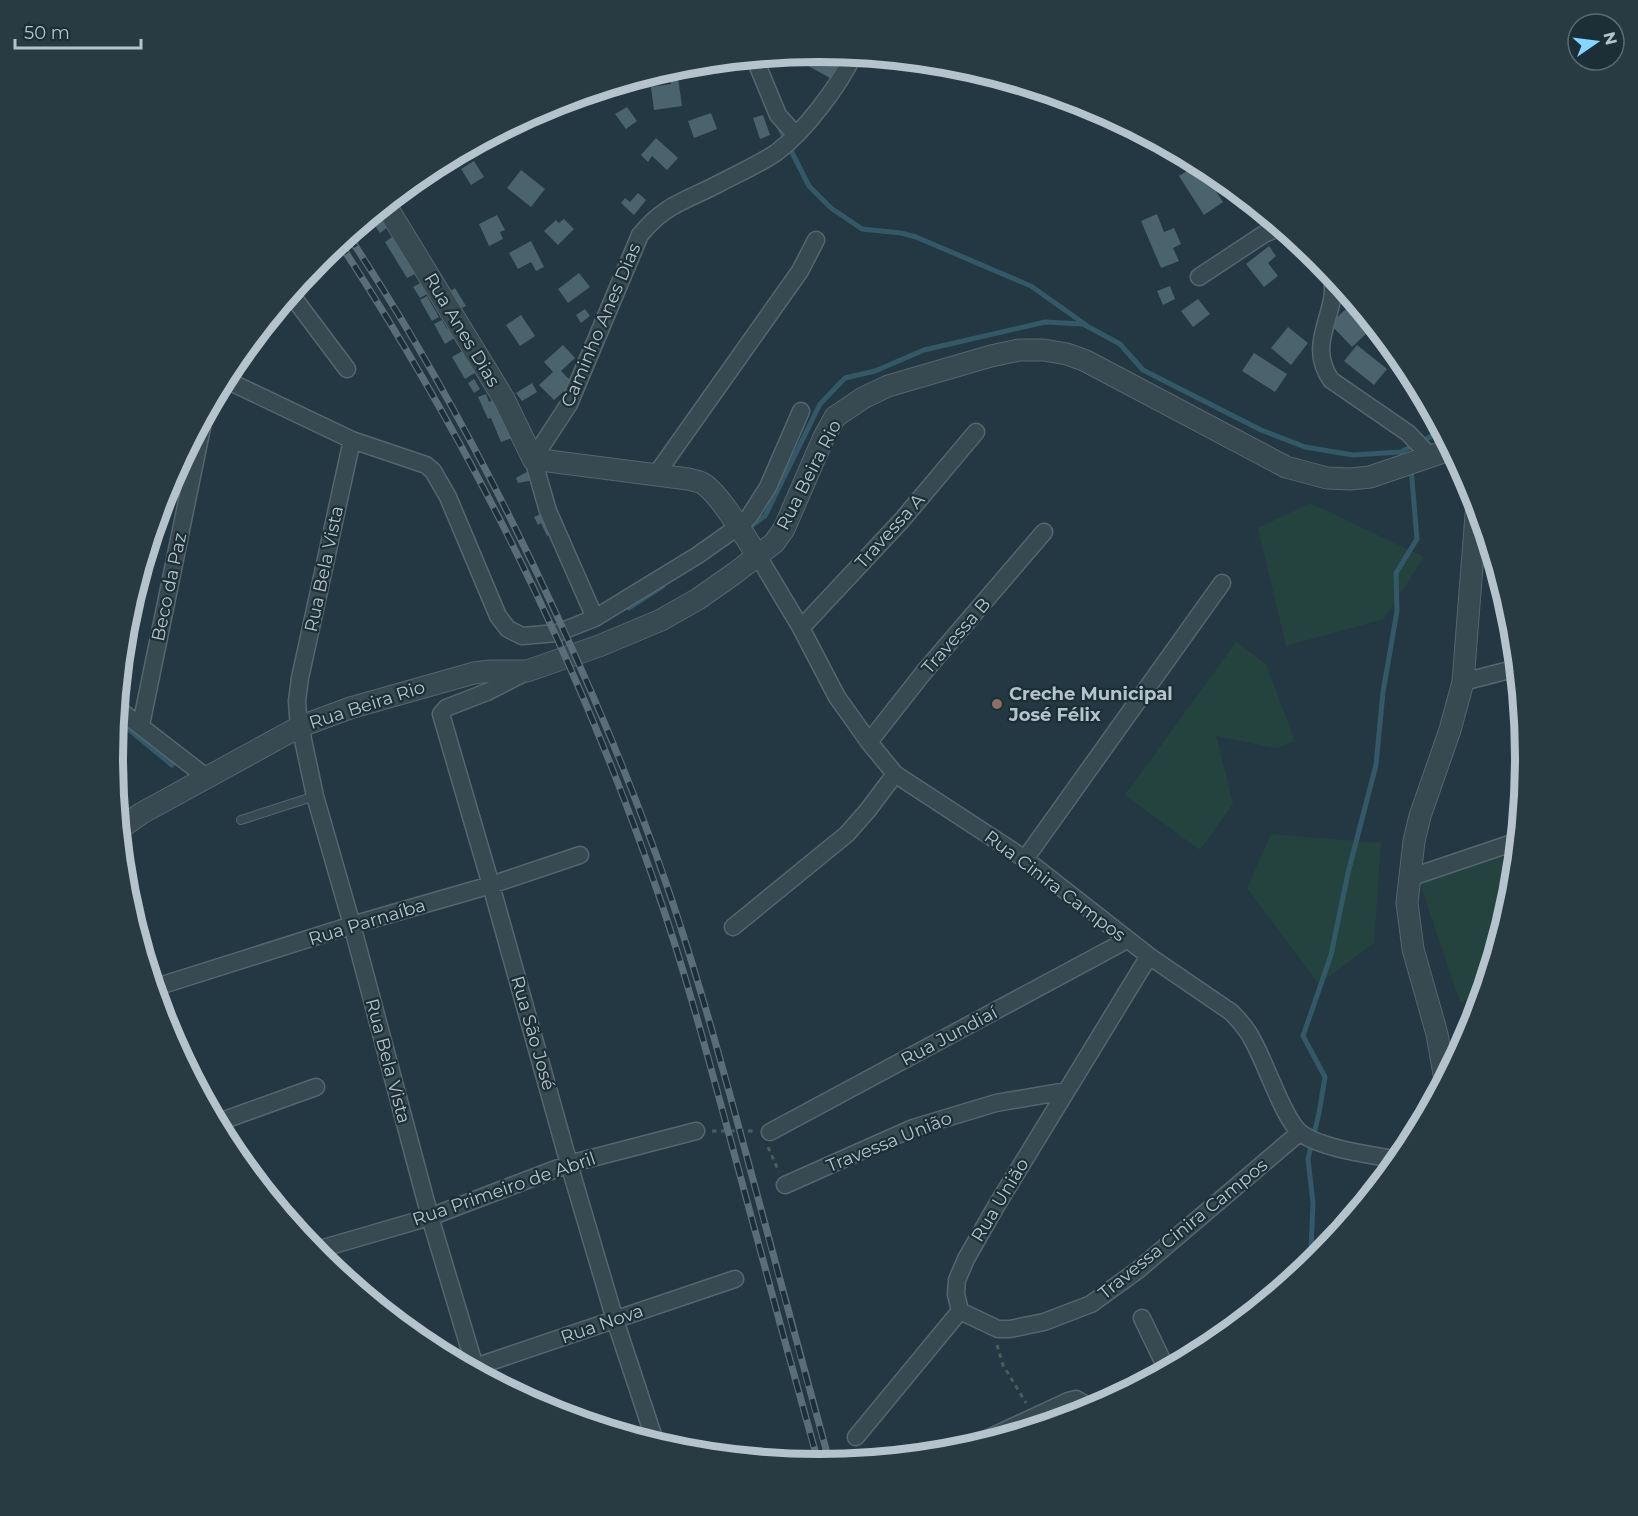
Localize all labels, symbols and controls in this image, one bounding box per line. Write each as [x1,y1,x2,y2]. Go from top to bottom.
scale bar [15,12,141,50]
north arrow [1566,12,1626,72]
text: 50 m [24,22,70,44]
text: N [1599,30,1621,47]
street label: Caminho Anes Dias [556,239,646,410]
street label: Rua Anes Dias [419,269,505,391]
street label: Rua Beira Rio [772,416,846,534]
street label: Travessa A [851,489,929,573]
street label: Rua Bela Vista [300,504,348,634]
street label: Beco da Paz [147,531,191,643]
street label: Travessa B [917,593,995,679]
street label: Rua Beira Rio [306,676,428,734]
place label: Creche Municipal José Félix [1008,683,1173,726]
marker: Creche Municipal José Félix [990,697,1004,711]
street label: Rua Cinira Campos [980,826,1130,947]
street label: Rua Parnaíba [306,894,428,950]
street label: Rua São José [506,973,560,1093]
street label: Rua Bela Vista [361,996,415,1126]
street label: Rua Jundiaí [897,1001,1002,1071]
street label: Travessa União [823,1107,955,1177]
street label: Rua Primeiro de Abril [409,1147,599,1231]
street label: Rua União [966,1154,1034,1246]
street label: Travessa Cinira Campos [1094,1154,1272,1304]
street label: Rua Nova [558,1300,646,1348]

